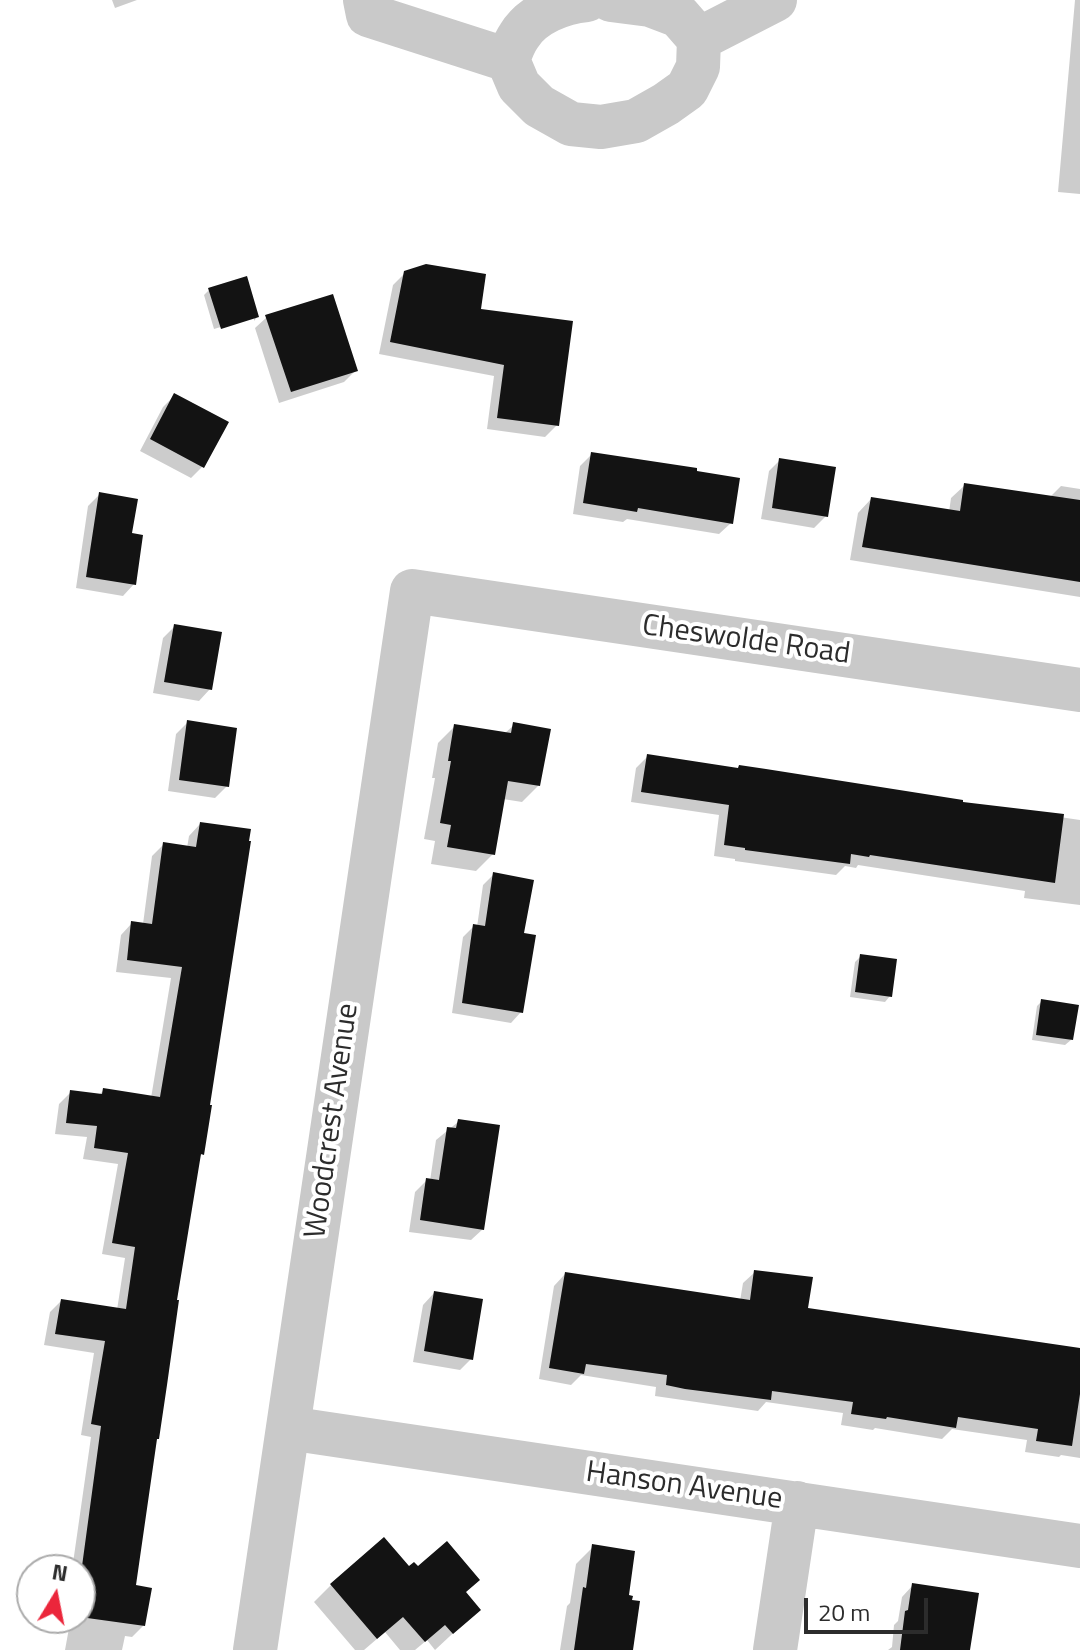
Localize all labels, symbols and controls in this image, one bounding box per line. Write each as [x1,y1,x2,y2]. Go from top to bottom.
street label: Cheswolde Road [640,609,852,673]
street label: Woodcrest Avenue [299,1001,367,1241]
street label: Hanson Avenue [584,1455,784,1519]
north arrow [16,1554,96,1634]
text: N [49,1554,70,1590]
scale bar [808,1582,932,1632]
text: 20 m [818,1594,870,1630]

